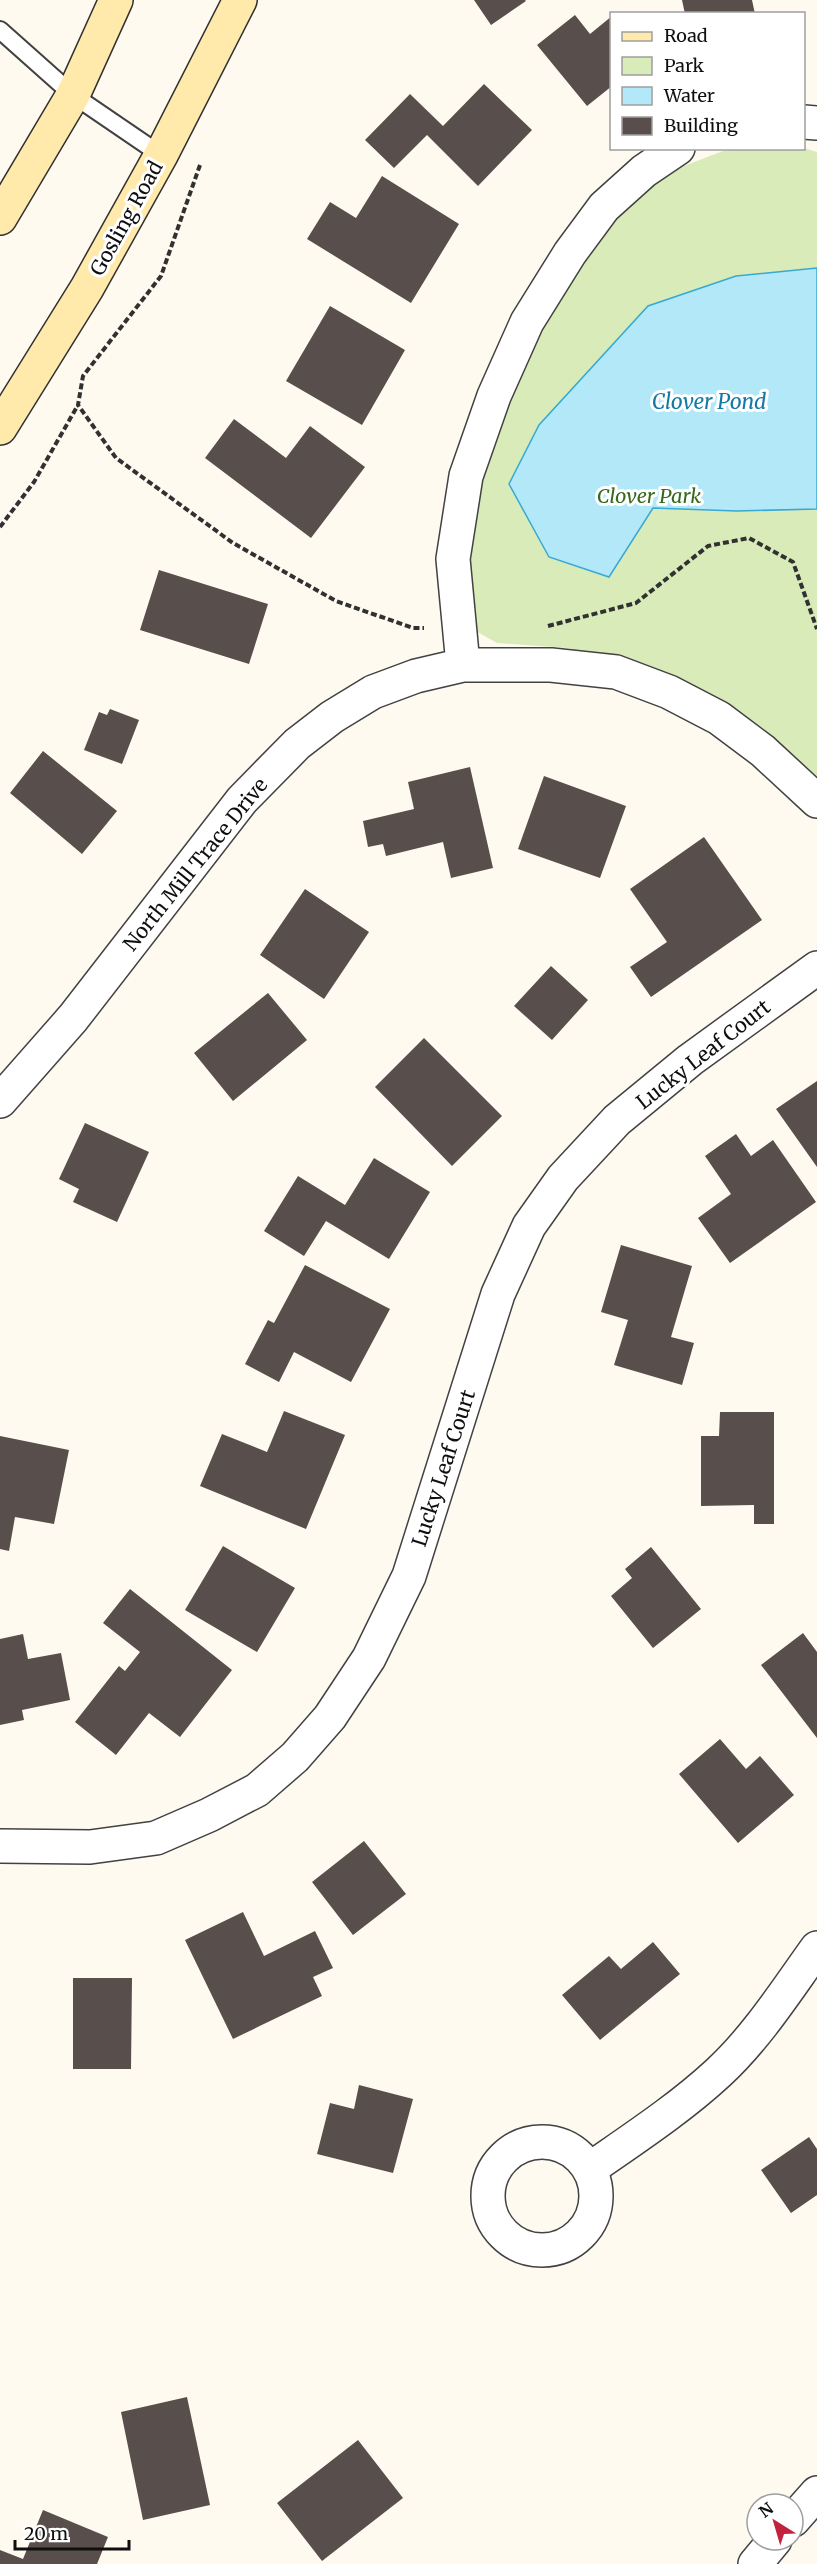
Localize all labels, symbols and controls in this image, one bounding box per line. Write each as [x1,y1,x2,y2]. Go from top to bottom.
legend [610,12,805,150]
text: Road [664,24,708,47]
text: Park [664,54,705,77]
text: Water [663,84,715,107]
text: Building [664,114,738,137]
street label: Gosling Road [84,156,168,280]
water label: Clover Pond [652,388,766,415]
park label: Clover Park [597,483,701,508]
street label: North Mill Trace Drive [118,772,272,956]
street label: Lucky Leaf Court [631,994,775,1114]
street label: Lucky Leaf Court [406,1386,480,1550]
north arrow [745,2492,805,2552]
text: N [755,2498,777,2522]
scale bar [15,2513,129,2551]
text: 20 m [24,2522,68,2545]

